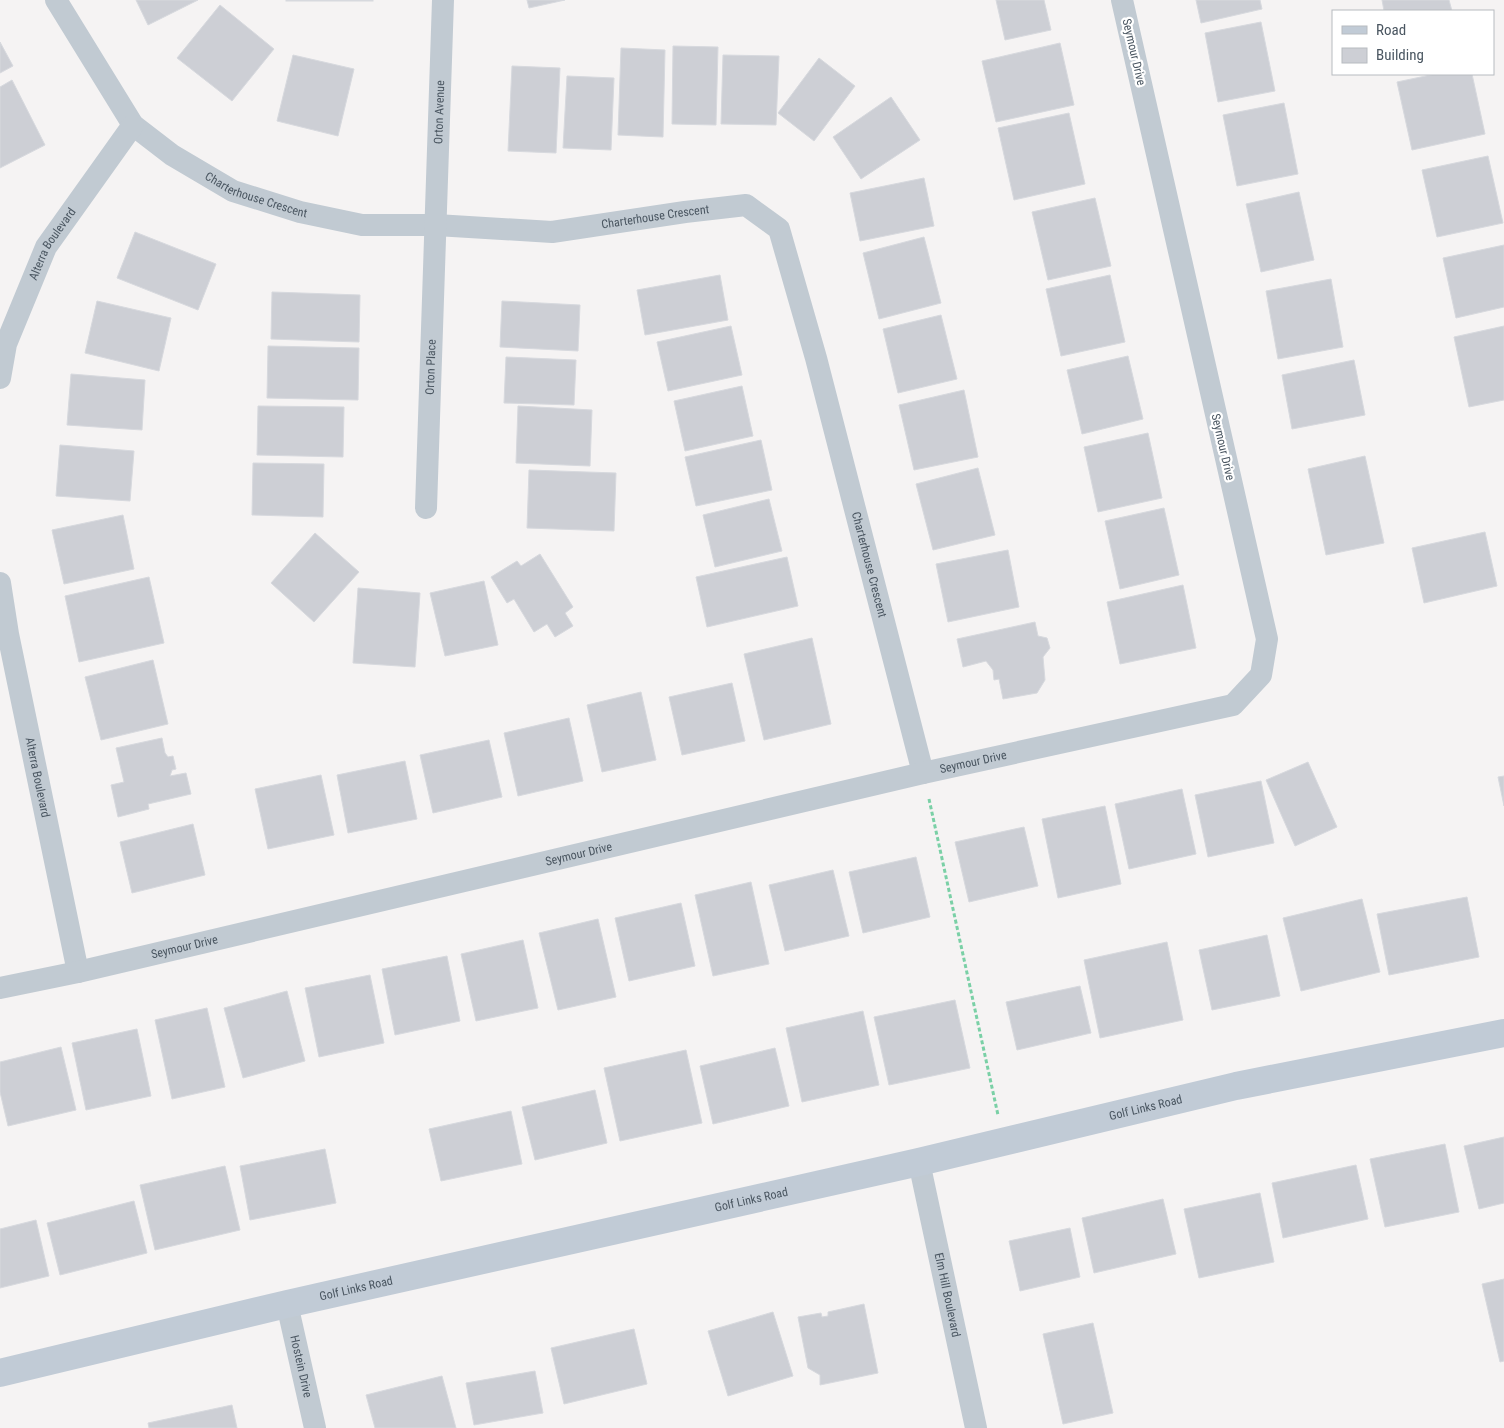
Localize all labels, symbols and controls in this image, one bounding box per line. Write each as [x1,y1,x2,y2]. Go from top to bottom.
legend [1332,10,1494,75]
street label: Seymour Drive [1120,17,1149,87]
text: Road [1376,21,1406,39]
text: Building [1376,46,1424,64]
street label: Orton Avenue [431,80,447,144]
street label: Charterhouse Crescent [203,169,309,220]
street label: Charterhouse Crescent [600,202,710,231]
street label: Alterra Boulevard [26,205,79,282]
street label: Orton Place [423,339,439,395]
street label: Seymour Drive [1209,412,1238,482]
street label: Charterhouse Crescent [849,510,890,620]
street label: Alterra Boulevard [23,736,53,819]
street label: Seymour Drive [938,748,1008,776]
street label: Seymour Drive [544,839,614,869]
street label: Seymour Drive [150,932,220,962]
street label: Golf Links Road [1108,1092,1184,1123]
street label: Golf Links Road [713,1185,789,1215]
street label: Elm Hill Boulevard [932,1251,963,1339]
street label: Golf Links Road [318,1273,394,1303]
street label: Hostein Drive [287,1334,315,1399]

